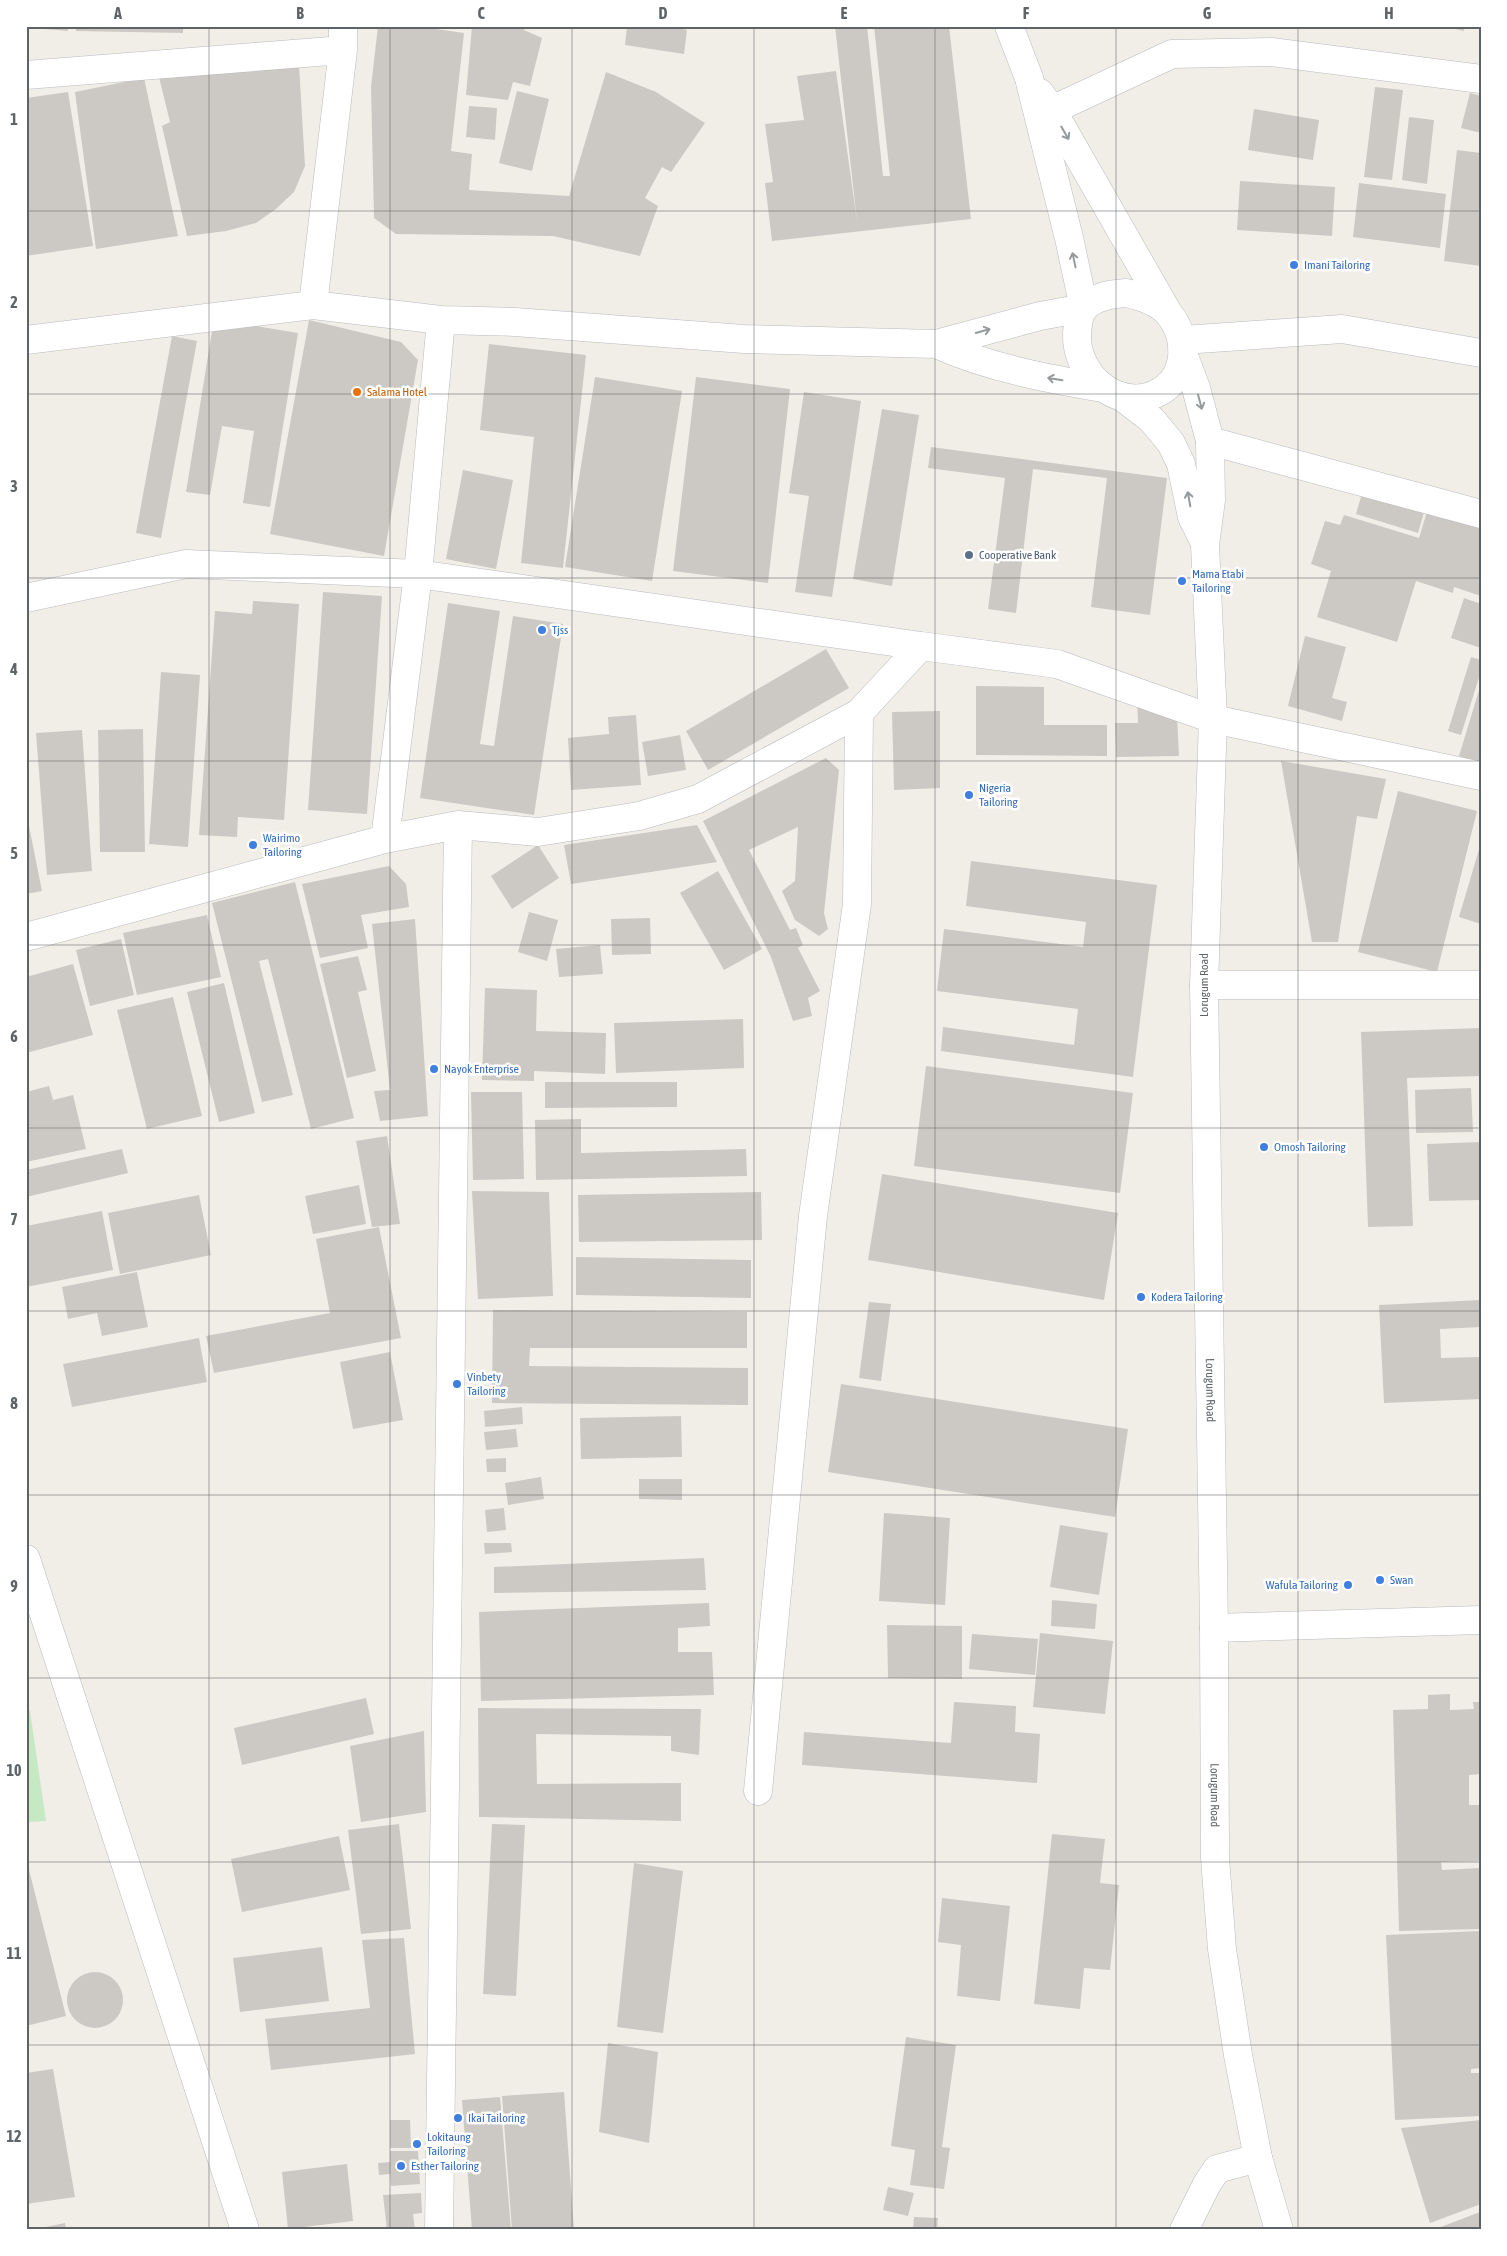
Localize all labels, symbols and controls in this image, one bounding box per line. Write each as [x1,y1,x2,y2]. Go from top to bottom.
text: A [113,4,122,22]
text: B [296,4,304,22]
text: C [477,4,485,22]
text: D [659,4,668,22]
text: E [841,4,848,22]
text: F [1023,4,1030,22]
text: G [1203,4,1212,22]
text: H [1384,4,1394,22]
text: 1 [10,110,18,128]
one-way arrow [1060,126,1070,140]
one-way arrow [1068,253,1078,269]
place label: Imani Tailoring [1304,258,1371,272]
marker: Imani Tailoring [1288,259,1300,271]
text: 2 [10,293,18,311]
one-way arrow [974,325,990,335]
one-way arrow [1047,374,1063,384]
place label: Salama Hotel [367,385,428,399]
marker: Salama Hotel [351,386,363,398]
one-way arrow [1196,393,1205,409]
text: 3 [10,477,18,495]
one-way arrow [1184,491,1194,507]
place label: Cooperative Bank [979,548,1057,562]
marker: Cooperative Bank [963,549,975,561]
place label: Mama Etabi Tailoring [1192,567,1244,595]
marker: Mama Etabi Tailoring [1176,575,1188,587]
place label: Tjss [552,623,568,637]
marker: Tjss [536,624,548,636]
text: 4 [9,660,18,678]
place label: Nigeria Tailoring [979,781,1019,809]
marker: Nigeria Tailoring [963,789,975,801]
place label: Wairimo Tailoring [263,831,303,859]
marker: Wairimo Tailoring [247,839,259,851]
text: 5 [10,844,18,862]
street label: Lorugum Road [1197,953,1211,1017]
text: 6 [10,1027,18,1045]
place label: Nayok Enterprise [444,1062,519,1076]
marker: Nayok Enterprise [428,1063,440,1075]
place label: Omosh Tailoring [1274,1140,1347,1154]
marker: Omosh Tailoring [1258,1141,1270,1153]
text: 7 [10,1210,18,1228]
place label: Kodera Tailoring [1151,1290,1224,1304]
marker: Kodera Tailoring [1135,1291,1147,1303]
street label: Lorugum Road [1203,1358,1218,1422]
place label: Vinbety Tailoring [467,1370,507,1398]
marker: Vinbety Tailoring [451,1378,463,1390]
text: 8 [10,1394,18,1412]
place label: Swan [1390,1573,1413,1587]
marker: Swan [1374,1574,1386,1586]
text: 9 [10,1577,18,1595]
place label: Wafula Tailoring [1266,1578,1339,1592]
marker: Wafula Tailoring [1342,1579,1354,1591]
text: 10 [6,1761,22,1779]
street label: Lorugum Road [1208,1763,1222,1827]
text: 11 [6,1944,22,1962]
place label: Ikai Tailoring [468,2111,526,2125]
marker: Ikai Tailoring [452,2112,464,2124]
text: 12 [6,2127,22,2145]
place label: Lokitaung Tailoring [427,2130,472,2158]
marker: Lokitaung Tailoring [411,2138,423,2150]
place label: Esther Tailoring [411,2159,480,2173]
marker: Esther Tailoring [395,2160,407,2172]

